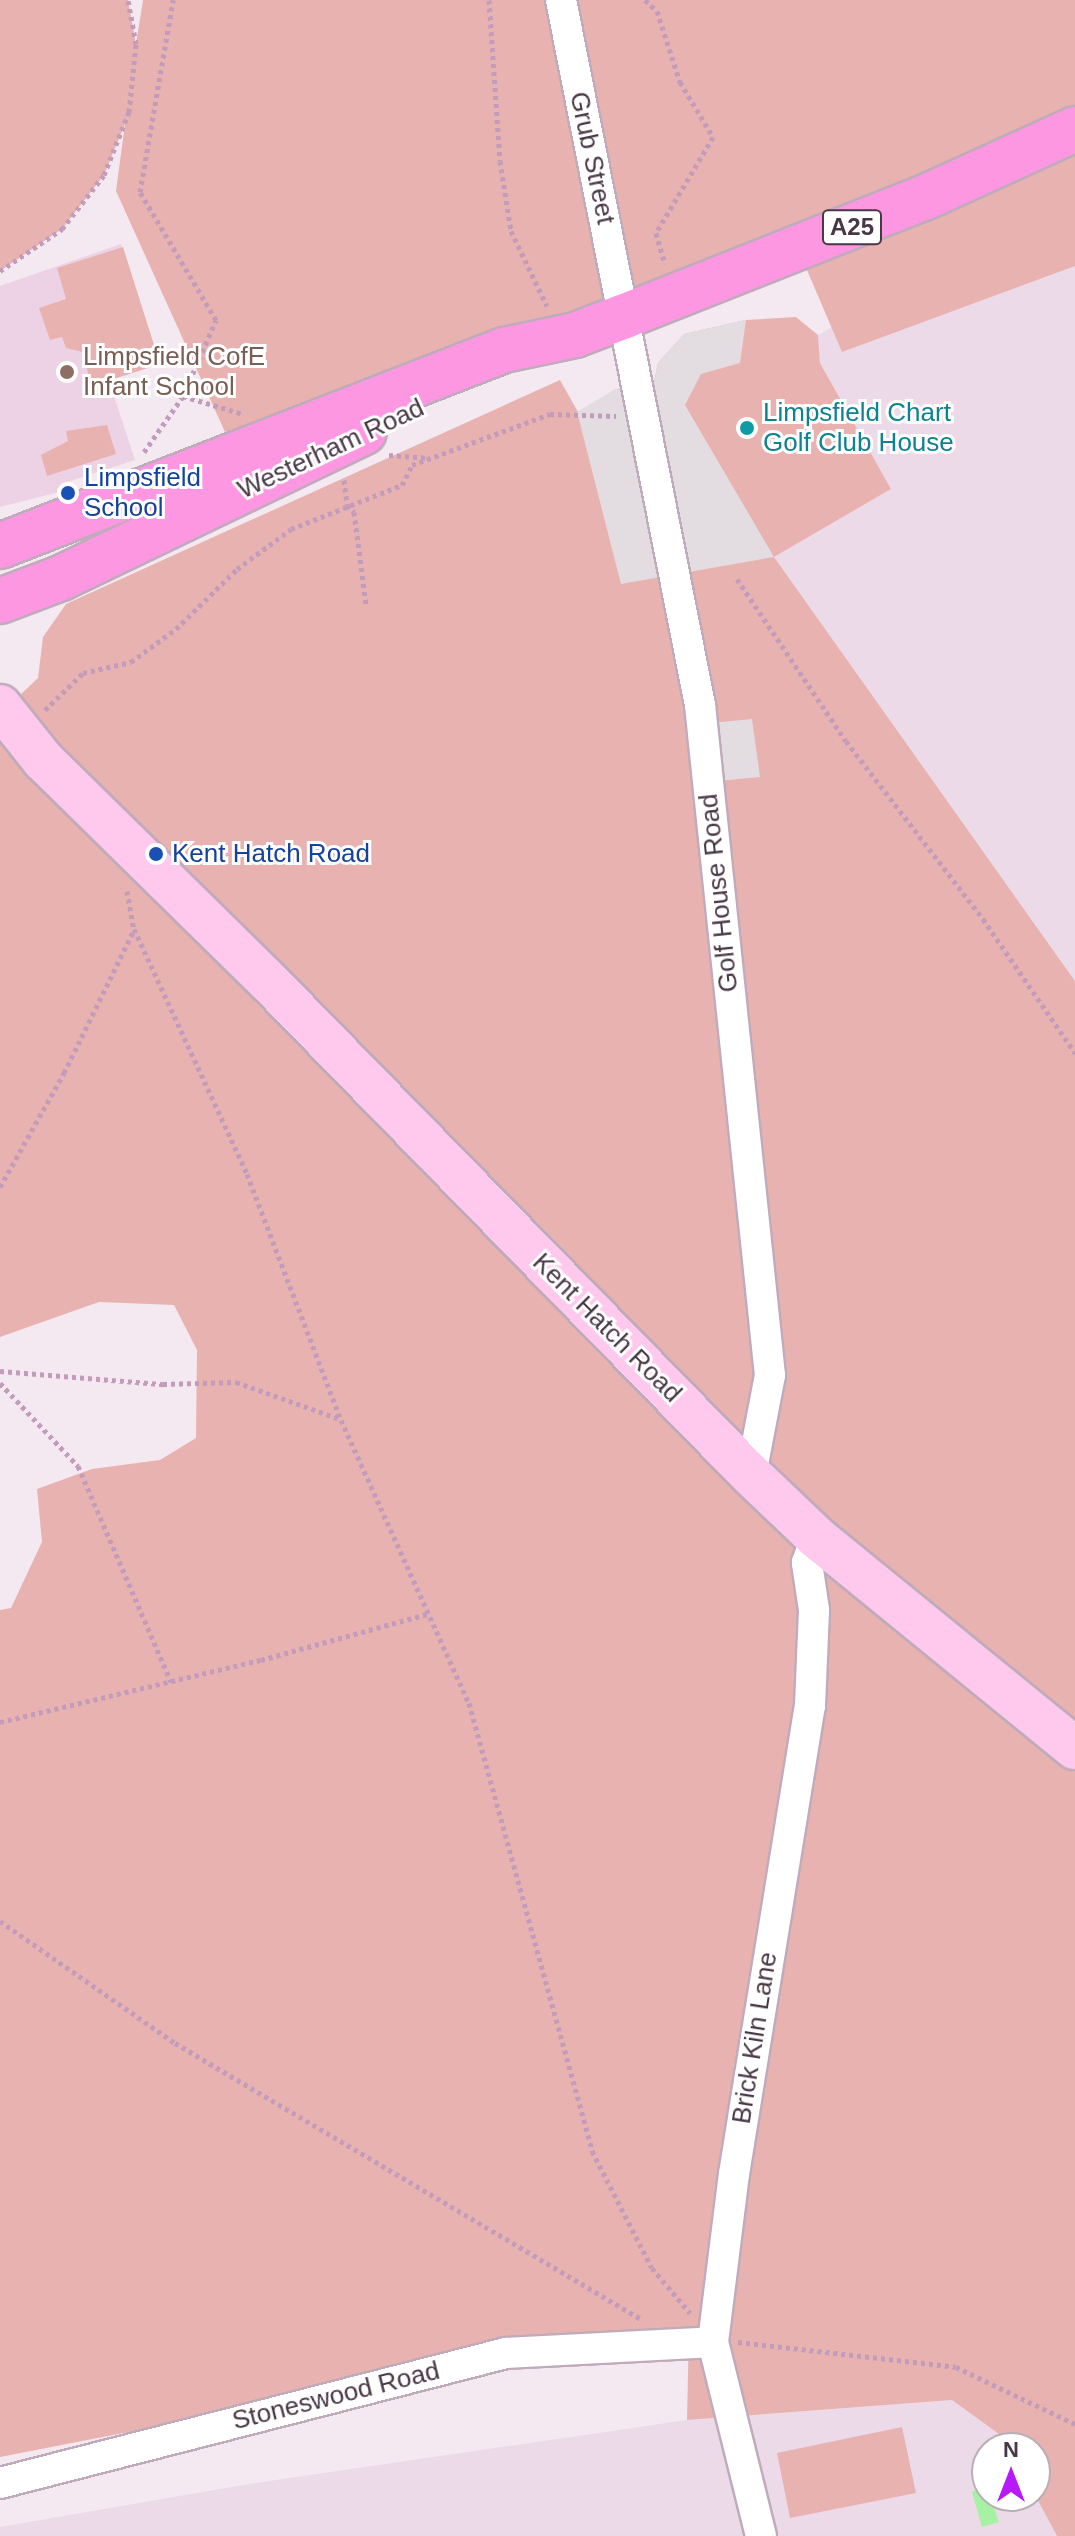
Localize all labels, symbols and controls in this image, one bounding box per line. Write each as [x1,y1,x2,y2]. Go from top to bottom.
street label: Grub Street [563,89,621,227]
road number: A25 [820,207,884,247]
place label: Limpsfield CofE Infant School [83,341,265,402]
marker: Limpsfield CofE Infant School [58,363,76,381]
street label: Westerham Road [233,392,429,506]
place label: Limpsfield Chart Golf Club House [763,397,954,458]
marker: Limpsfield Chart Golf Club House [738,419,756,437]
place label: Limpsfield School [84,462,201,524]
marker: Limpsfield School [59,484,77,502]
street label: Golf House Road [693,792,745,994]
place label: Kent Hatch Road [172,838,370,870]
marker: Kent Hatch Road [147,845,165,863]
street label: Kent Hatch Road [526,1247,688,1409]
street label: Brick Kiln Lane [726,1950,784,2126]
street label: Stoneswood Road [229,2355,443,2437]
north arrow [971,2432,1051,2512]
text: N [1003,2437,1019,2462]

